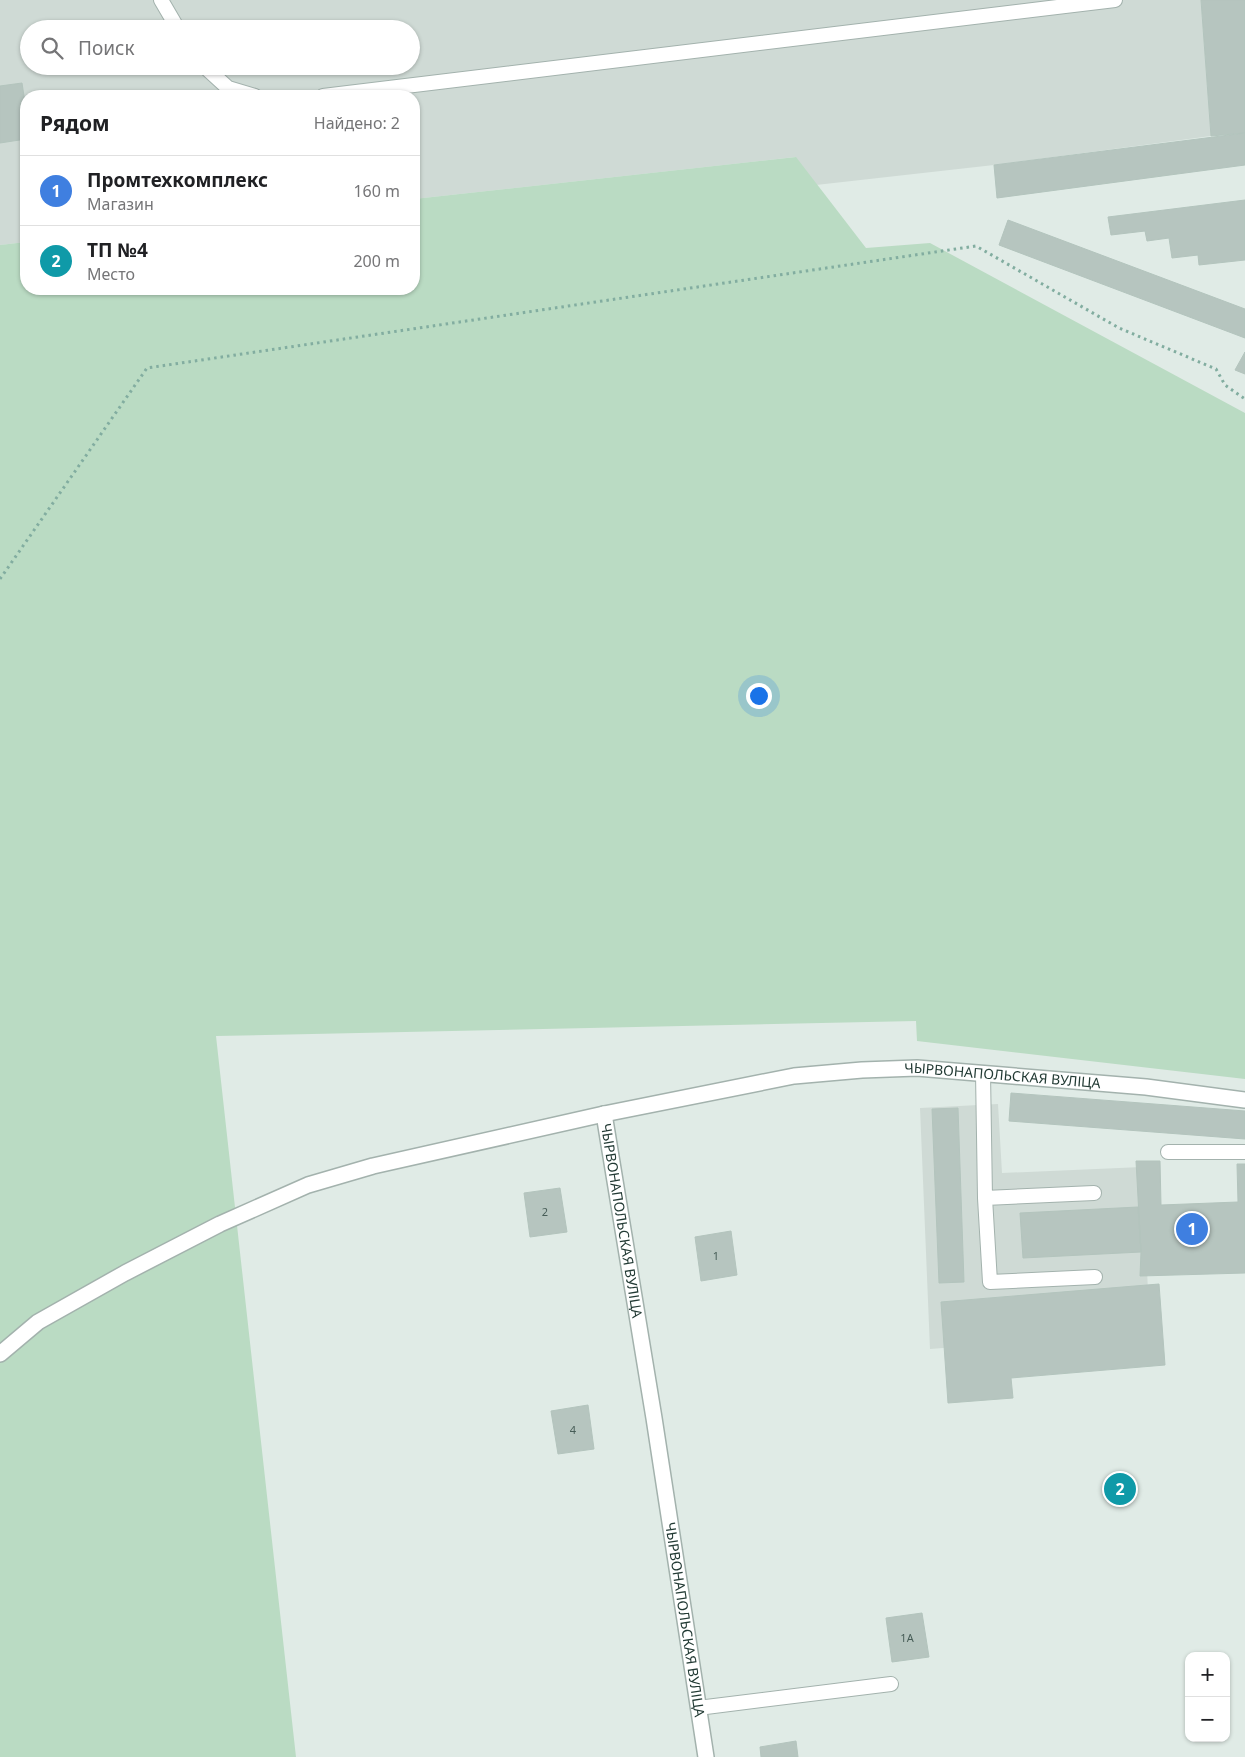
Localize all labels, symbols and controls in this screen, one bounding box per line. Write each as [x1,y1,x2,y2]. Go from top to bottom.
search box [20,20,420,75]
icon: search [38,34,66,62]
text: Поиск [78,35,134,61]
text: Рядом [40,109,110,137]
text: Найдено: 2 [314,112,400,134]
text: Промтехкомплекс [87,167,268,193]
text: 1 [51,180,61,202]
text: 160 m [353,180,400,202]
text: Магазин [87,193,154,215]
text: ТП №4 [87,237,148,263]
text: 2 [51,250,61,272]
text: 200 m [353,250,400,272]
text: Место [87,263,135,285]
your location [746,683,772,709]
street label: ЧЫРВОНАПОЛЬСКАЯ ВУЛІЦА [904,1058,1101,1092]
street label: ЧЫРВОНАПОЛЬСКАЯ ВУЛІЦА [597,1122,647,1319]
house number: 2 [542,1204,548,1219]
pin: 1 [1176,1210,1208,1248]
house number: 1 [713,1248,719,1263]
house number: 4 [570,1422,577,1437]
pin: 2 [1104,1470,1136,1508]
street label: ЧЫРВОНАПОЛЬСКАЯ ВУЛІЦА [661,1521,710,1718]
house number: 1А [900,1630,915,1645]
map controls [1185,1652,1230,1742]
button: + [1185,1652,1230,1697]
button: − [1185,1697,1230,1742]

